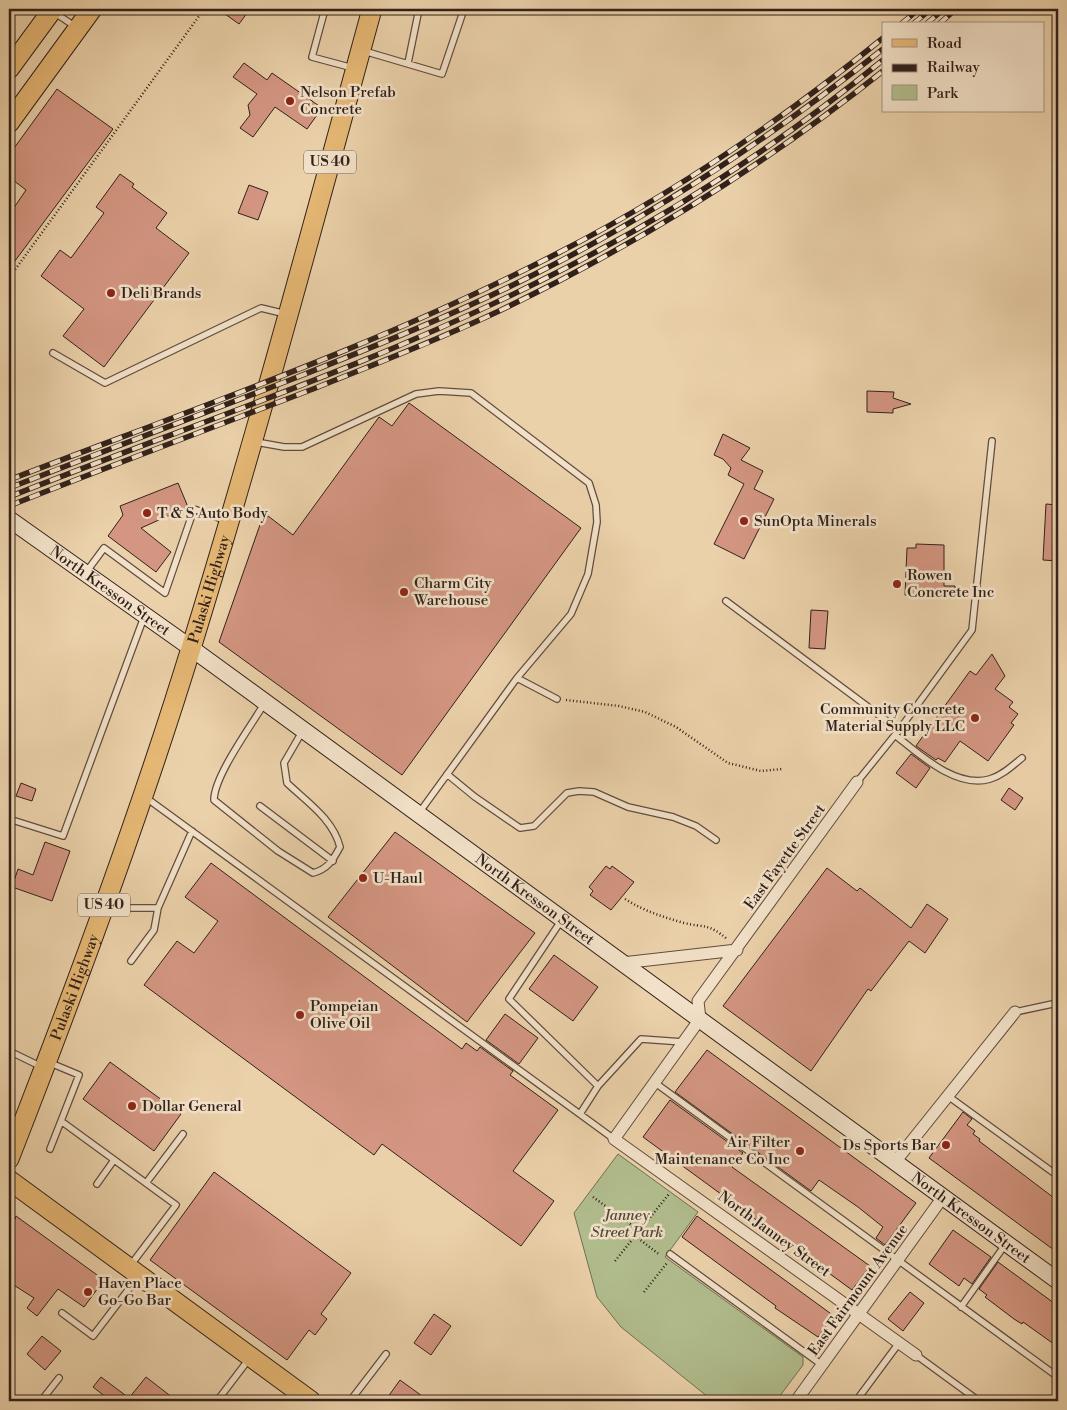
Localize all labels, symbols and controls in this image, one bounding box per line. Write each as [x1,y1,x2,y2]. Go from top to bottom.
legend [882,22,1044,112]
text: Road [927,34,962,53]
text: Railway [927,58,981,77]
place label: Nelson Prefab Concrete [300,83,396,119]
text: Park [927,84,959,103]
marker: Nelson Prefab Concrete [284,95,296,107]
road number: US 40 [304,150,356,173]
place label: Deli Brands [121,284,201,303]
marker: Deli Brands [105,287,117,299]
place label: T & S Auto Body [157,504,269,523]
marker: T & S Auto Body [141,507,153,519]
place label: SunOpta Minerals [754,512,876,531]
marker: SunOpta Minerals [738,515,750,527]
street label: Pulaski Highway [184,532,234,646]
street label: North Kresson Street [46,542,175,640]
place label: Rowen Concrete Inc [907,566,994,602]
place label: Charm City Warehouse [413,574,492,610]
marker: Rowen Concrete Inc [891,578,903,590]
marker: Charm City Warehouse [398,586,410,598]
place label: Community Concrete Material Supply LLC [820,700,965,736]
marker: Community Concrete Material Supply LLC [969,712,981,724]
street label: East Fayette Street [740,800,830,914]
street label: North Kresson Street [472,849,599,949]
place label: U-Haul [373,869,423,888]
marker: U-Haul [357,872,369,884]
road number: US 40 [78,894,130,916]
street label: Pulaski Highway [46,931,103,1043]
place label: Pompeian Olive Oil [310,997,379,1033]
marker: Pompeian Olive Oil [294,1009,306,1021]
place label: Dollar General [142,1097,242,1116]
marker: Dollar General [126,1100,138,1112]
place label: Air Filter Maintenance Co Inc [655,1133,791,1169]
place label: Ds Sports Bar [842,1136,937,1155]
marker: Ds Sports Bar [940,1139,952,1151]
marker: Air Filter Maintenance Co Inc [794,1145,806,1157]
street label: North Kresson Street [908,1168,1035,1268]
street label: North Janney Street [714,1187,834,1282]
park label: Janney Street Park [591,1206,663,1242]
street label: East Fairmount Avenue [804,1220,912,1360]
place label: Haven Place Go-Go Bar [98,1274,182,1310]
marker: Haven Place Go-Go Bar [82,1286,94,1298]

